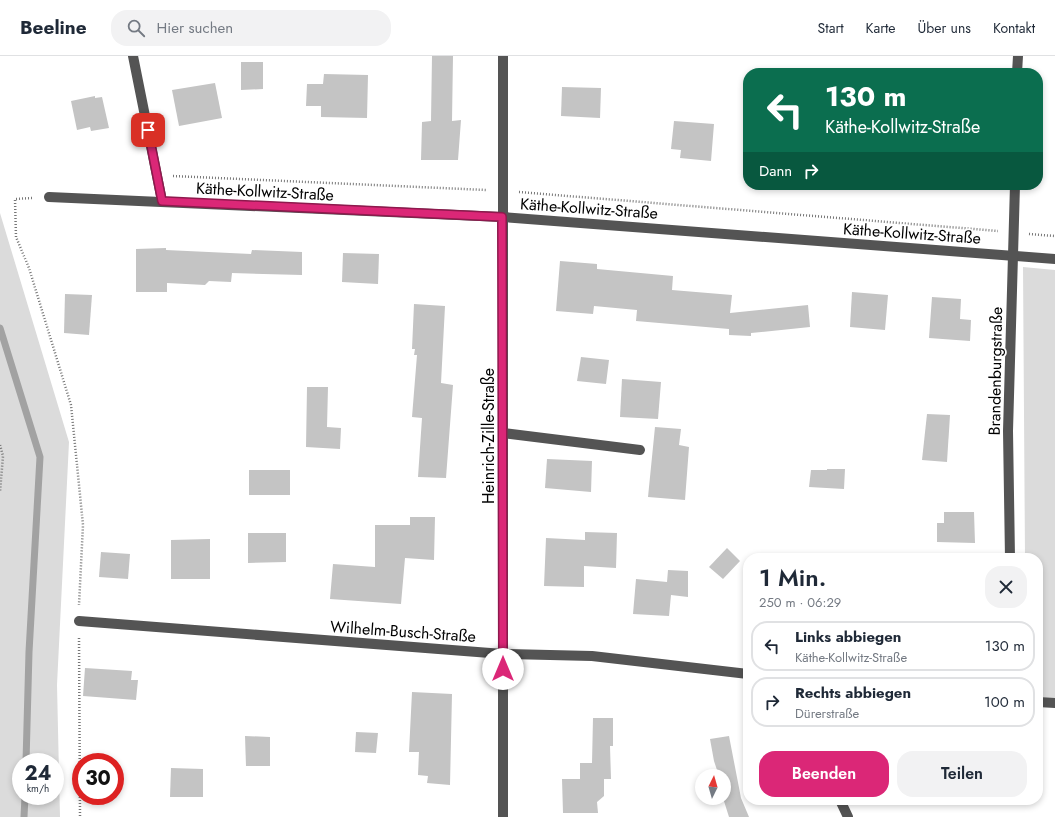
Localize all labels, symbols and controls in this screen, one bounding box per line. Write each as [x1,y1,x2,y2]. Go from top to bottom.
search box [111,10,391,46]
text: Beeline [20,14,87,41]
icon: search [125,17,147,39]
text: Hier suchen [157,17,233,39]
text: Start [818,18,844,38]
text: Karte [866,18,896,38]
text: Über uns [918,18,971,38]
text: Kontakt [993,18,1035,38]
text: 130 m [825,76,907,117]
icon: left [759,84,811,136]
pin [131,113,165,147]
text: Käthe-Kollwitz-Straße [825,114,980,140]
icon: arrive [137,119,159,141]
text: Dann [759,160,792,182]
icon: right [800,160,822,182]
street label: Käthe-Kollwitz-Straße [195,176,334,207]
street label: Käthe-Kollwitz-Straße [519,192,659,225]
street label: Käthe-Kollwitz-Straße [842,217,982,250]
street label: Brandenburgstraße [983,306,1008,436]
street label: Heinrich-Zille-Straße [477,368,500,504]
text: 1 Min. [759,560,826,595]
button: close [985,566,1027,608]
text: 250 m · 06:29 [759,593,841,612]
street label: Wilhelm-Busch-Straße [329,615,477,648]
text: Links abbiegen [795,626,901,648]
icon: left [761,635,783,657]
text: 130 m [985,635,1025,657]
position arrow [482,648,524,690]
text: Käthe-Kollwitz-Straße [795,648,907,667]
text: Rechts abbiegen [795,682,911,704]
icon: right [761,691,783,713]
text: 100 m [984,691,1025,713]
text: Dürerstraße [795,704,859,723]
button: Beenden [759,751,889,797]
button: Teilen [897,751,1027,797]
speed limit sign: 30 [72,753,124,805]
text: 24 [24,759,52,788]
north arrow [695,769,731,805]
map controls [695,769,731,805]
text: km/h [27,781,49,796]

